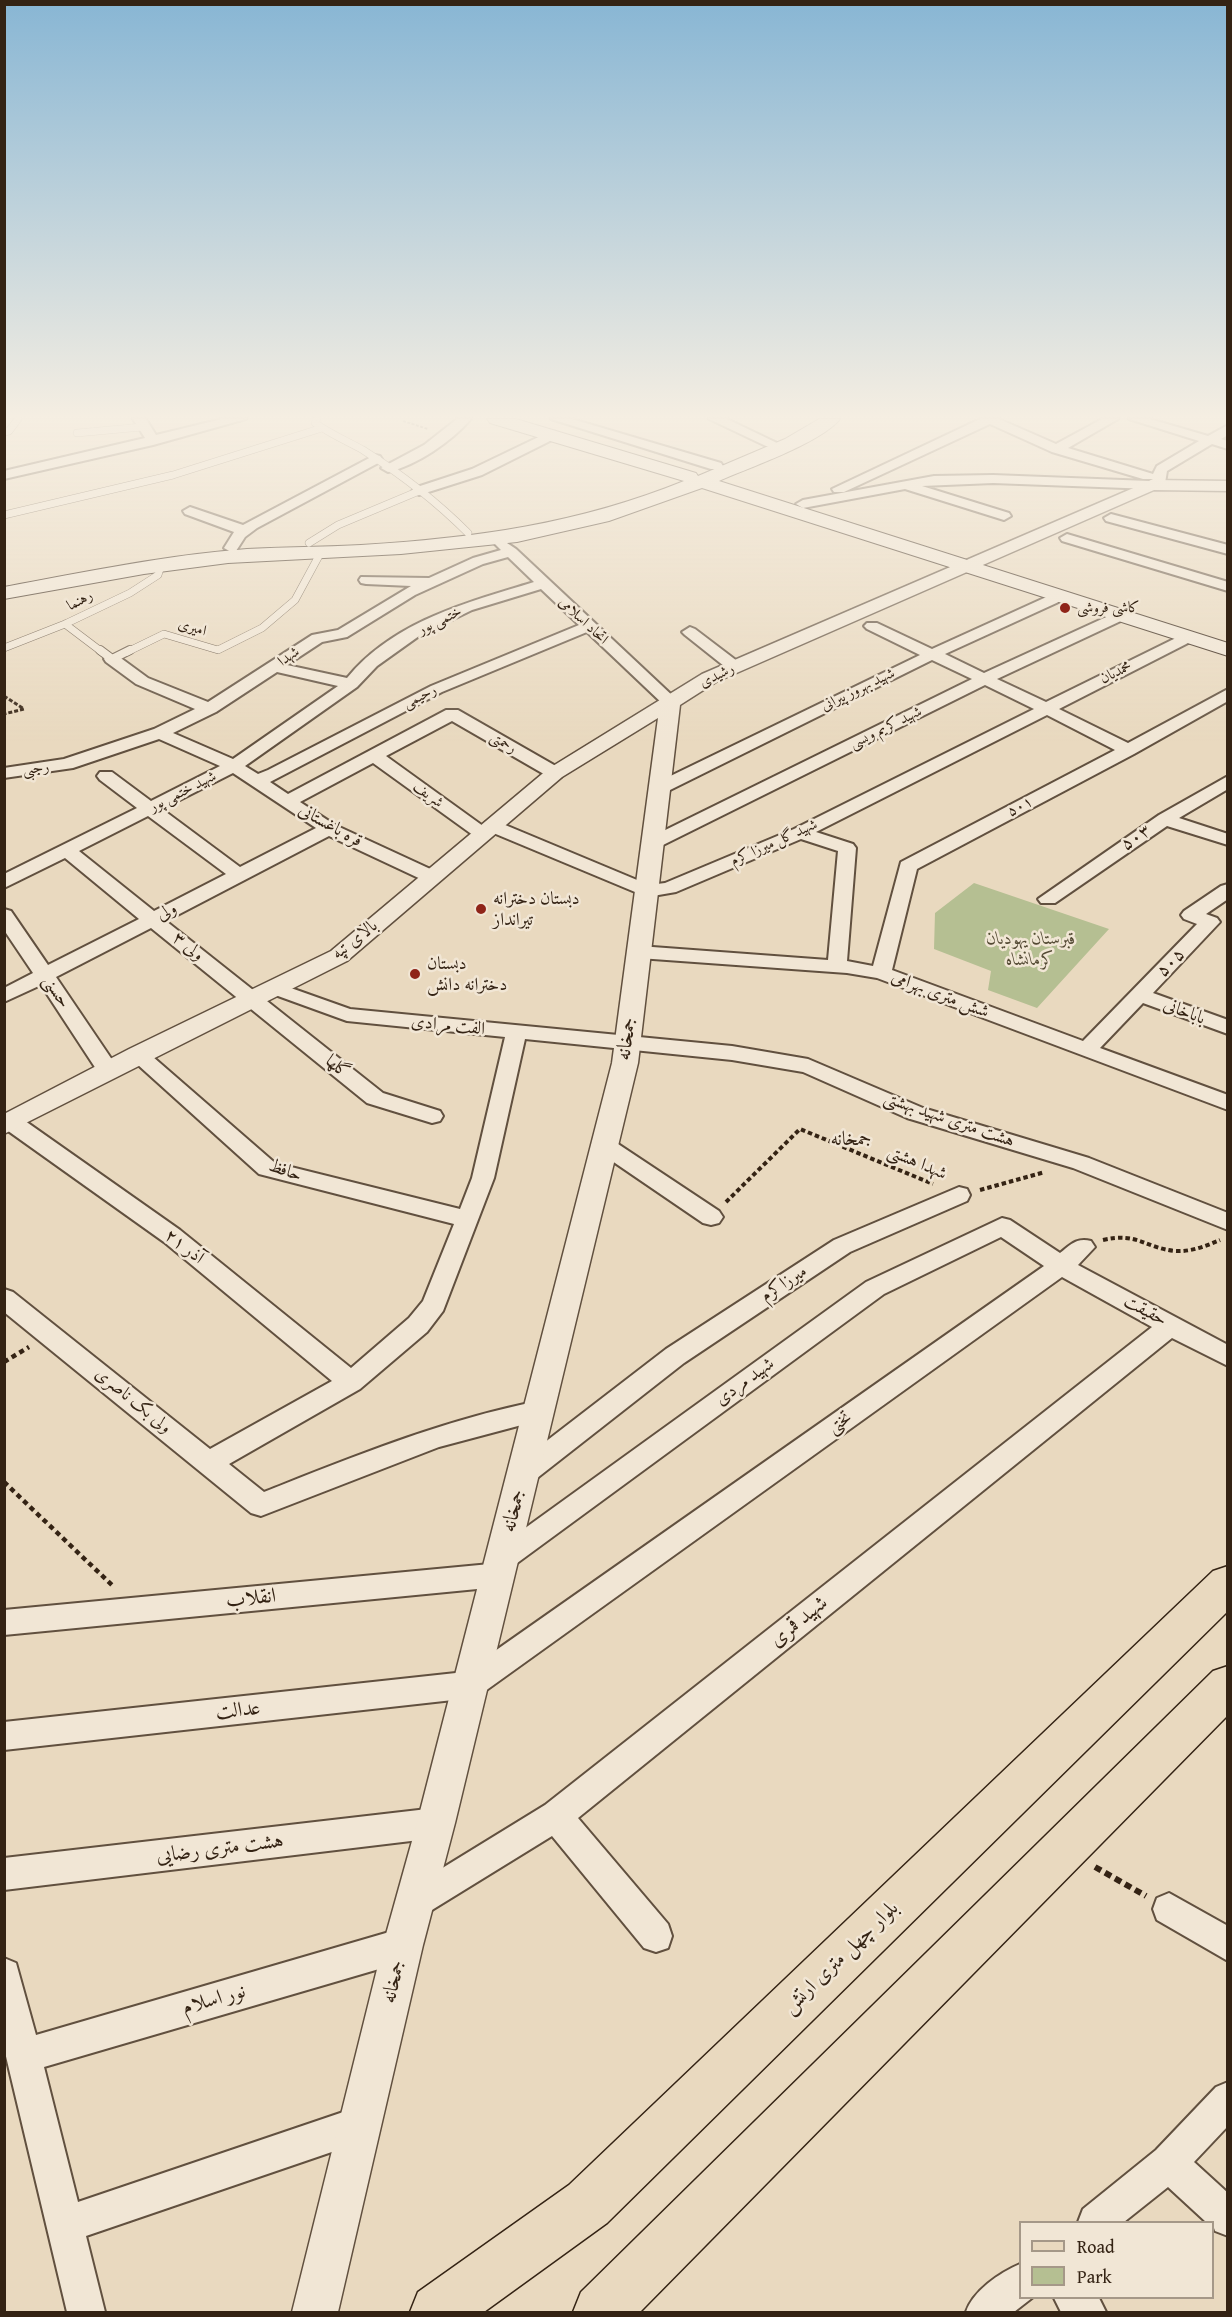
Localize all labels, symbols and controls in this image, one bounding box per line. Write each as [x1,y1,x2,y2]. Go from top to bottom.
street label: رهنما [64,587,96,615]
street label: اتحاد اسلامی [554,593,612,649]
place label: کاشی فروشی [1077,599,1140,617]
marker: کاشی فروشی [1058,601,1072,615]
street label: ختمی پور [415,603,465,639]
street label: امیری [176,615,208,641]
street label: شهدا [275,643,303,671]
street label: محمدیان [1097,658,1135,688]
street label: رشیدی [697,660,737,692]
street label: شهید بهروز پیرانی [818,664,898,716]
street label: رحیمی [400,681,440,713]
street label: شهید کریم ویسی [847,703,925,753]
street label: رحمتی [486,728,520,758]
street label: رجبی [22,758,50,780]
street label: شهید ختمی پور [147,767,219,817]
street label: شریف [409,778,447,812]
street label: ۵۰۱ [1004,793,1036,821]
street label: قره باغستانی [294,800,366,852]
street label: شهید گل میرزا کرم [728,816,820,870]
street label: ۵۰۳ [1117,820,1155,856]
place label: دبستان دخترانه تیرانداز [493,888,580,930]
street label: ولی [153,898,181,926]
marker: دبستان دخترانه تیرانداز [474,902,488,916]
street label: بالای تپه [328,915,382,965]
street label: ولی ۳ [168,928,208,966]
park label: قبرستان یهودیان کرمانشاه [986,928,1076,970]
street label: ۵۰۵ [1152,944,1190,982]
place label: دبستان دخترانه دانش [427,953,507,996]
street label: شش متری بهرامی [888,966,992,1024]
marker: دبستان دخترانه دانش [408,967,422,981]
street label: حسنی [37,971,75,1013]
street label: باباخانی [1160,994,1208,1030]
street label: الفت مرادی [410,1011,486,1041]
street label: جمخانه [612,1016,642,1062]
street label: گلها [320,1051,354,1083]
street label: هشت متری شهید بهشتی [881,1087,1017,1153]
district label: جمخانه [830,1128,872,1152]
street label: شهدا هشتی [884,1141,950,1185]
street label: حافظ [265,1155,305,1187]
street label: ۲۱ آذر [160,1225,208,1269]
street label: میرزاکرم [757,1261,811,1307]
street label: حقیقت [1120,1291,1170,1331]
street label: شهید مردی [711,1353,779,1411]
street label: ولی بک ناصری [90,1363,176,1439]
street label: تختی [824,1407,856,1439]
street label: جمخانه [497,1487,531,1535]
street label: انقلاب [225,1584,277,1614]
street label: شهید قمری [765,1591,833,1653]
street label: عدالت [214,1696,262,1726]
street label: هشت متری رضایی [155,1829,285,1869]
street label: بلوار چهل متری ارتش [778,1896,904,2020]
street label: جمخانه [377,1958,411,2006]
street label: نور اسلام [179,1979,249,2021]
legend [1019,2221,1214,2299]
text: Road [1077,2233,1115,2260]
text: Park [1077,2263,1112,2290]

